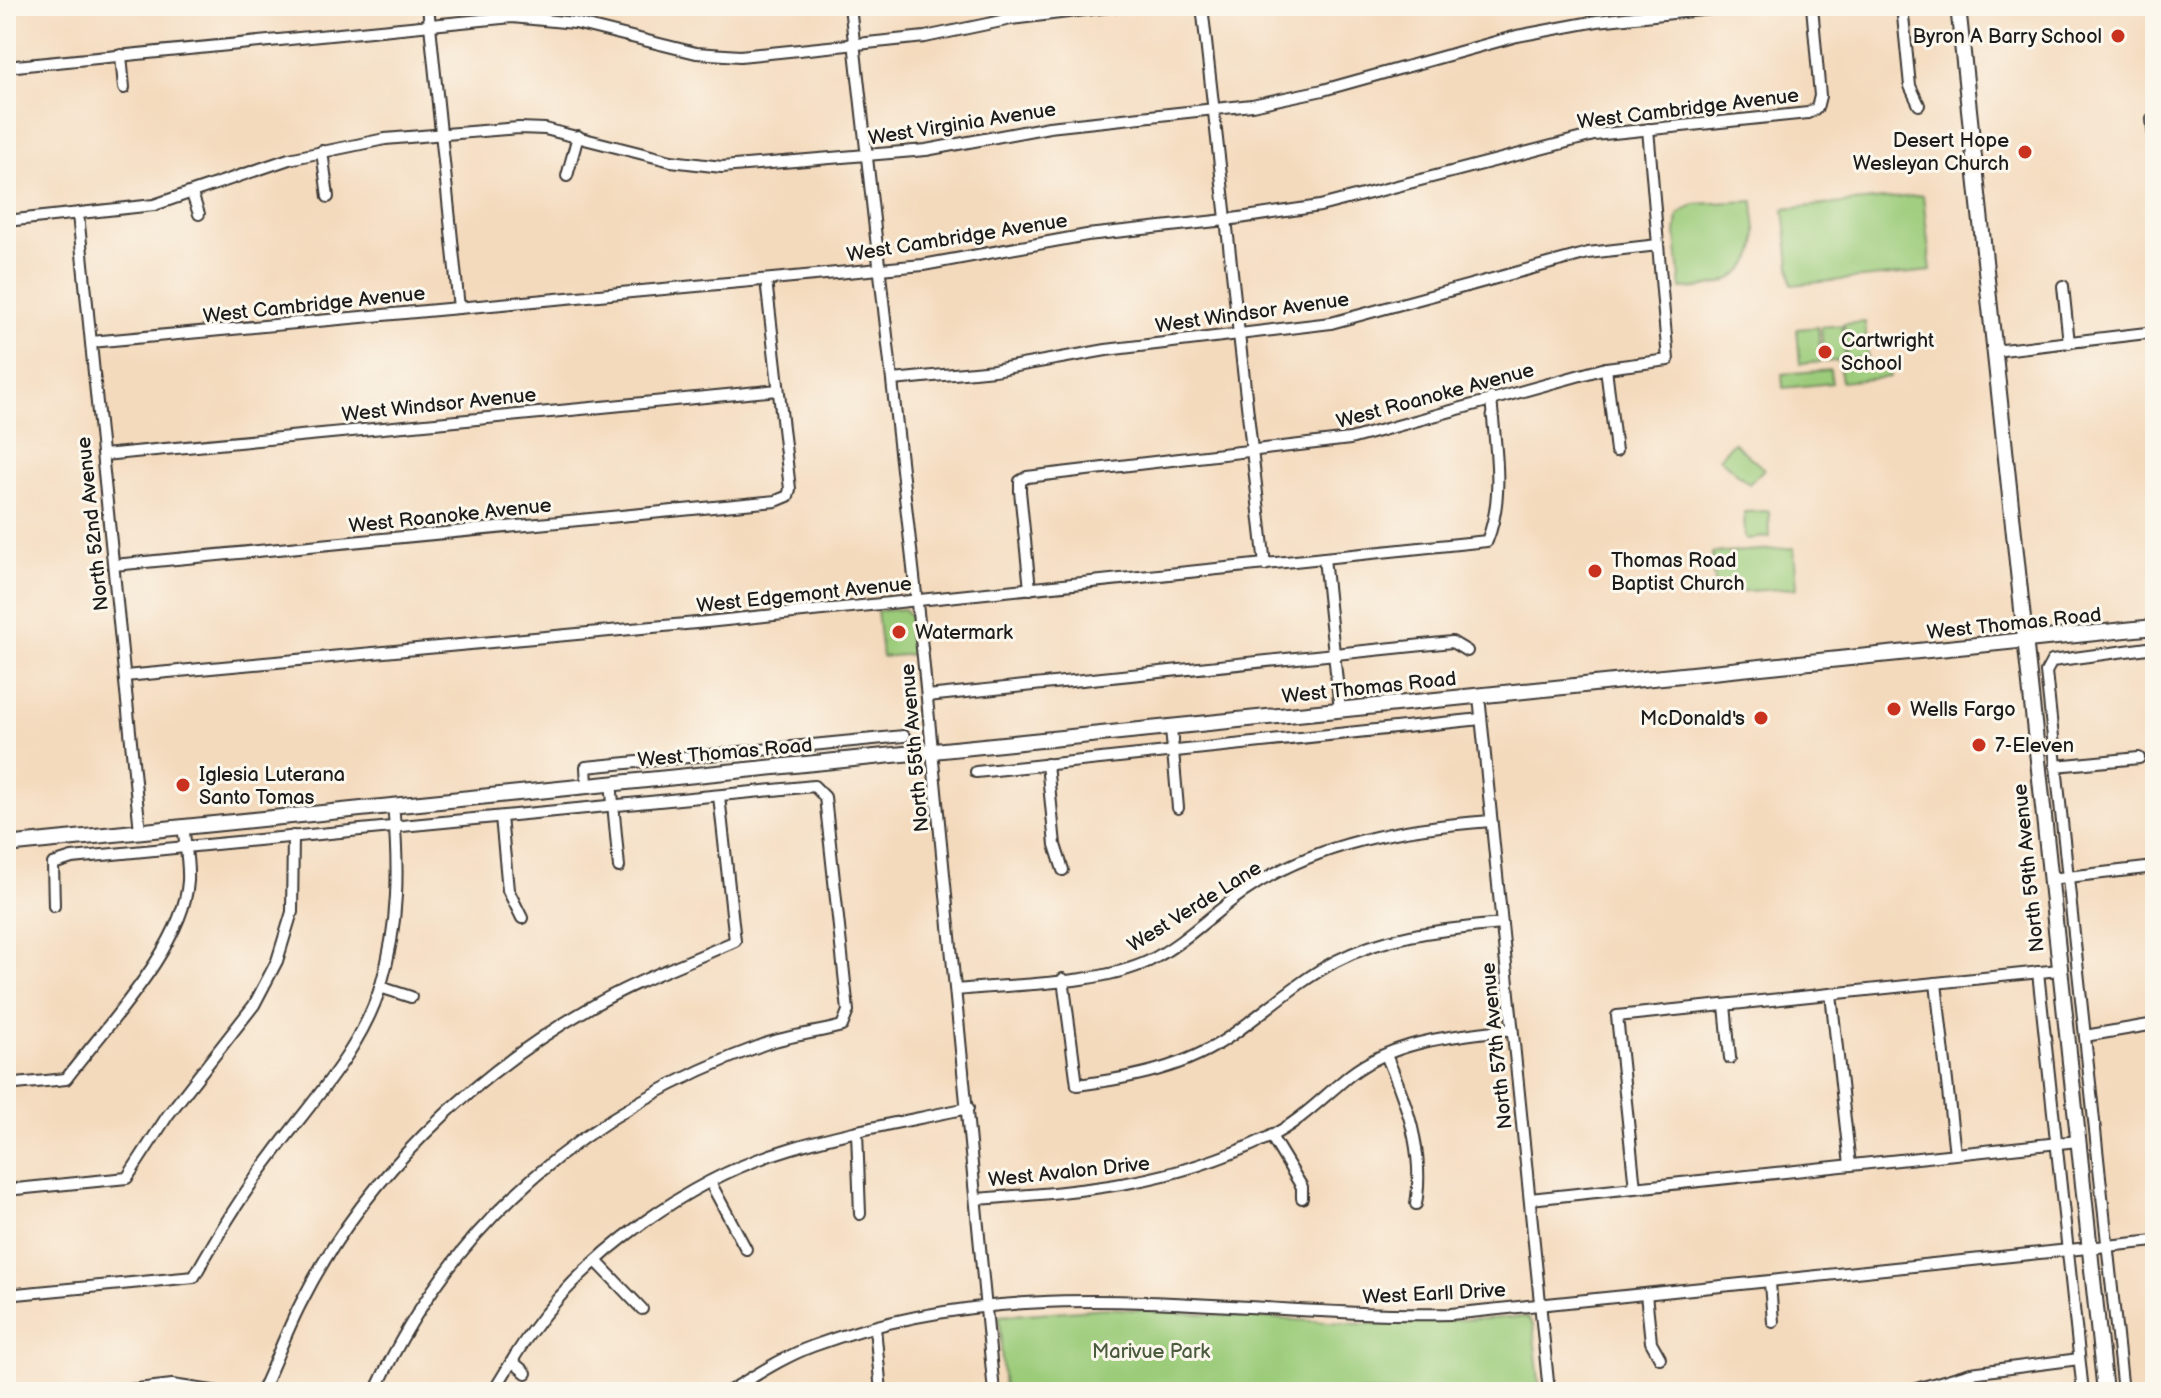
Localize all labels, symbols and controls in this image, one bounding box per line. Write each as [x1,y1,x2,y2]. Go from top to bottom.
place label: Byron A Barry School [1913,25,2102,49]
marker: Byron A Barry School [2109,27,2127,45]
street label: West Cambridge Avenue [1576,83,1801,135]
street label: West Virginia Avenue [867,97,1058,151]
place label: Desert Hope Wesleyan Church [1853,129,2009,176]
marker: Desert Hope Wesleyan Church [2016,143,2034,161]
street label: West Cambridge Avenue [845,209,1069,267]
street label: West Cambridge Avenue [202,281,427,329]
street label: West Windsor Avenue [1154,287,1351,338]
place label: Cartwright School [1841,329,1934,376]
marker: Cartwright School [1816,343,1834,361]
street label: West Roanoke Avenue [1334,358,1537,434]
street label: West Windsor Avenue [341,383,538,427]
street label: North 52nd Avenue [72,436,114,612]
street label: West Roanoke Avenue [348,493,553,539]
place label: Thomas Road Baptist Church [1611,549,1744,596]
marker: Thomas Road Baptist Church [1586,562,1604,580]
street label: West Edgemont Avenue [695,572,913,618]
street label: West Thomas Road [1926,603,2102,645]
place label: Watermark [915,621,1013,645]
marker: Watermark [890,623,908,641]
street label: North 55th Avenue [896,663,934,833]
street label: West Thomas Road [1281,667,1457,709]
place label: Wells Fargo [1910,698,2016,722]
marker: Wells Fargo [1885,700,1903,718]
place label: McDonald's [1640,707,1745,731]
marker: McDonald's [1752,709,1770,727]
street label: West Thomas Road [637,733,813,773]
place label: 7-Eleven [1995,734,2074,758]
marker: 7-Eleven [1970,736,1988,754]
place label: Iglesia Luterana Santo Tomas [199,763,345,810]
marker: Iglesia Luterana Santo Tomas [174,776,192,794]
street label: North 59th Avenue [2008,782,2050,953]
street label: West Verde Lane [1123,856,1266,958]
street label: North 57th Avenue [1476,961,1518,1130]
street label: West Avalon Drive [987,1152,1151,1192]
street label: West Earll Drive [1362,1278,1506,1310]
park label: Marivue Park [1092,1340,1210,1364]

